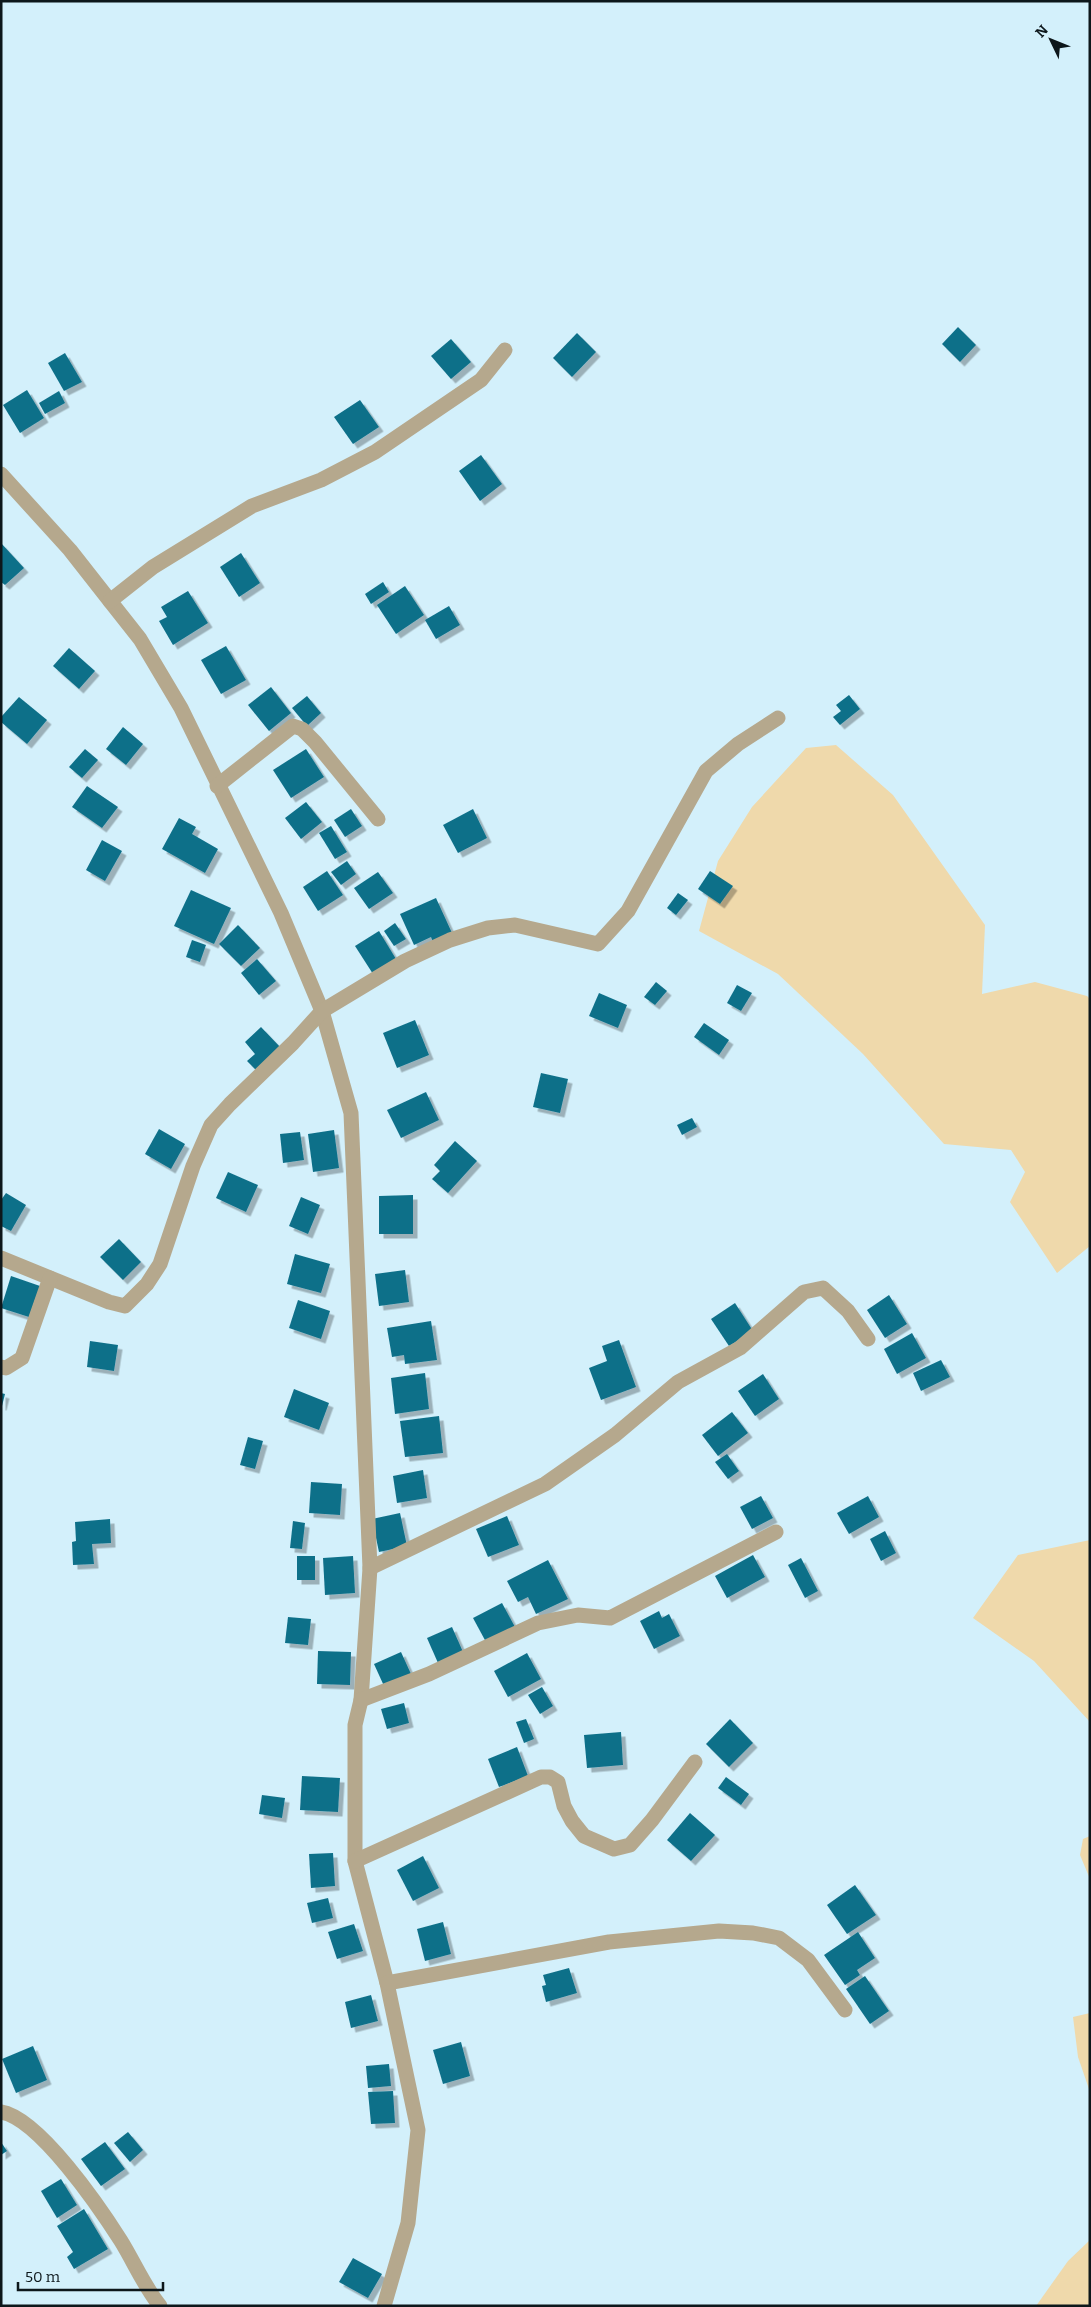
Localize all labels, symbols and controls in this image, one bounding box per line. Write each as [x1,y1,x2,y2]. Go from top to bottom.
north arrow [1026,15,1076,65]
text: N [1032,22,1052,41]
scale bar [18,2260,162,2292]
text: 50 m [25,2268,61,2286]

